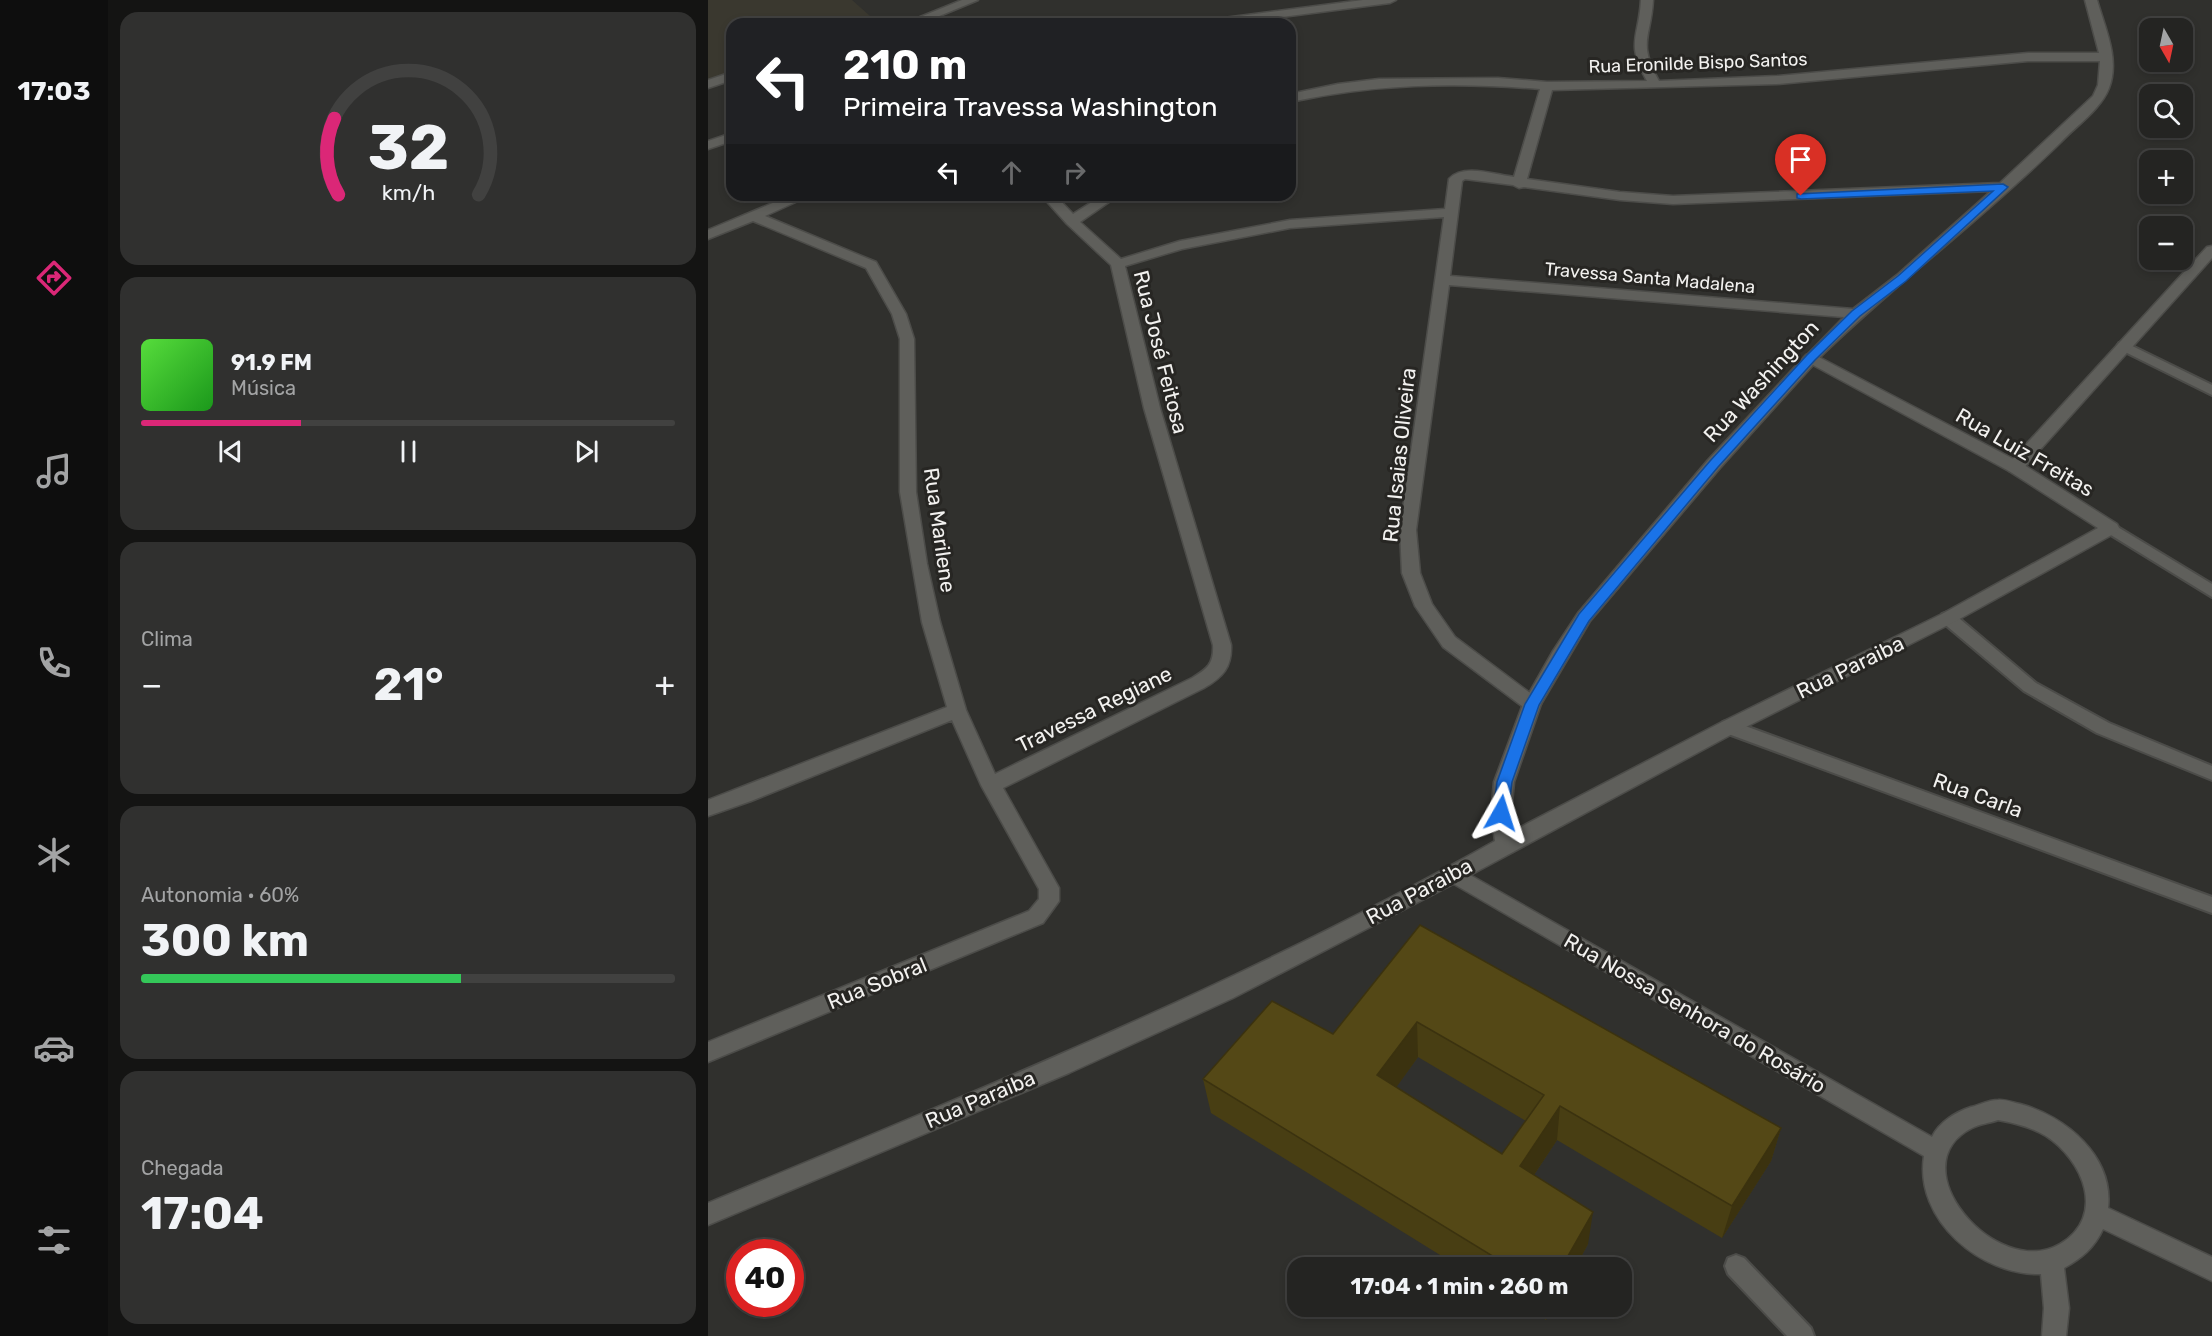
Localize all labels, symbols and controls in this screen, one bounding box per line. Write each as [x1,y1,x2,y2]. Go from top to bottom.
north arrow [2139,18,2193,72]
map controls [2139,18,2193,270]
text: 210 m [843,40,967,90]
icon: left [744,42,822,120]
street label: Rua Eronilde Bispo Santos [1588,48,1808,78]
text: 17:03 [18,75,90,107]
button: search [2139,84,2193,138]
text: Primeira Travessa Washington [843,91,1218,123]
text: 32 [367,112,449,186]
pin [1775,134,1826,196]
icon: arrive [1784,143,1817,176]
button: + [2139,150,2193,204]
icon: left [932,156,965,189]
icon: ahead [995,156,1028,189]
icon: right [1058,156,1091,189]
text: km/h [381,181,435,206]
button: − [2139,216,2193,270]
icon: directions [33,257,75,299]
street label: Travessa Santa Madalena [1544,258,1756,298]
street label: Rua José Feitosa [1129,268,1193,436]
street label: Rua Washington [1698,315,1824,447]
text: 91.9 FM [231,349,312,376]
street label: Rua Isaias Oliveira [1377,366,1421,544]
text: Música [231,376,296,400]
street label: Rua Luiz Freitas [1952,402,2098,502]
icon: previous [214,435,247,468]
icon: pause [392,435,425,468]
icon: next [570,435,603,468]
icon: music [33,450,75,492]
street label: Rua Marilene [919,466,961,594]
text: Clima [141,627,193,651]
street label: Rua Paraiba [1792,630,1908,704]
icon: phone [33,642,75,684]
text: 21° [373,658,444,711]
street label: Travessa Regiane [1012,661,1176,757]
text: − [141,665,162,704]
text: + [654,665,675,704]
street label: Rua Carla [1930,767,2026,823]
position arrow [1469,781,1533,845]
icon: climate [33,834,75,876]
street label: Rua Paraiba [1362,853,1476,929]
text: Autonomia · 60% [141,883,299,907]
text: 300 km [141,914,309,967]
street label: Rua Nossa Senhora do Rosário [1560,928,1830,1098]
street label: Rua Sobral [824,952,930,1014]
icon: car [33,1027,75,1069]
street label: Rua Paraiba [921,1065,1039,1133]
text: Chegada [141,1156,224,1180]
text: 17:04 [141,1187,264,1240]
icon: filters [33,1219,75,1261]
speed limit sign: 40 [726,1239,804,1317]
text: 17:04 · 1 min · 260 m [1351,1273,1568,1300]

